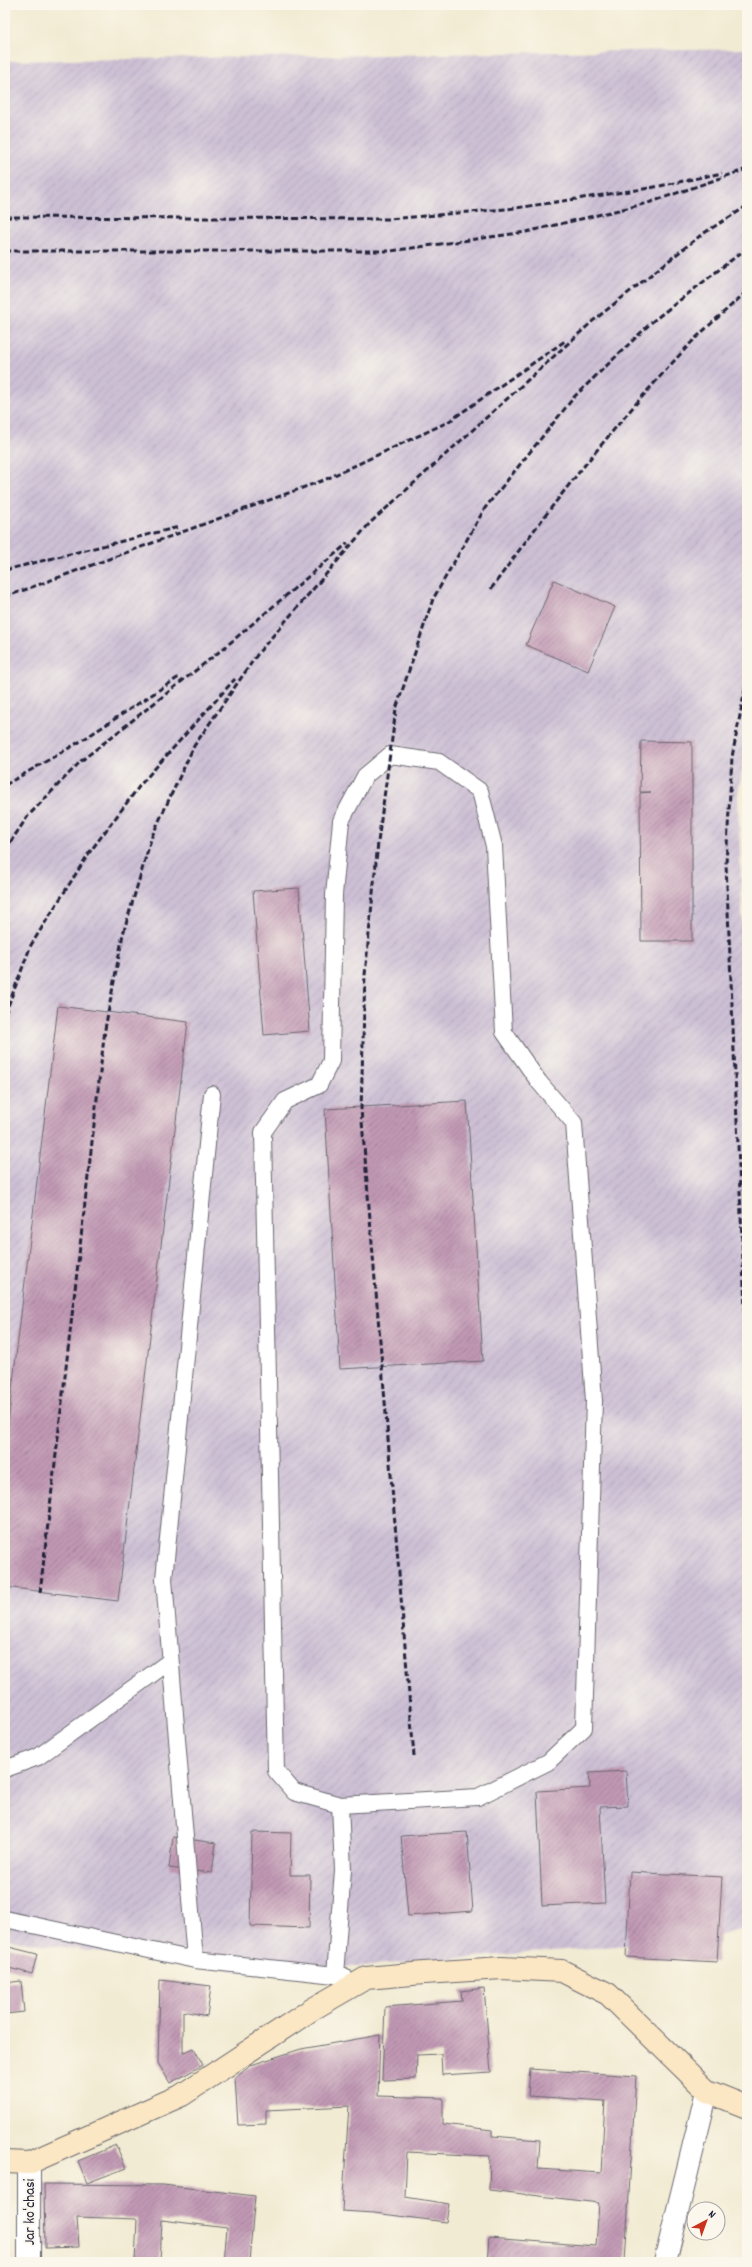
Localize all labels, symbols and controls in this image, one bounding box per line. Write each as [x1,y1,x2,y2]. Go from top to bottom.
street label: Jar koʻchasi [20,2178,42,2245]
north arrow [686,2201,726,2241]
text: N [704,2207,719,2223]

